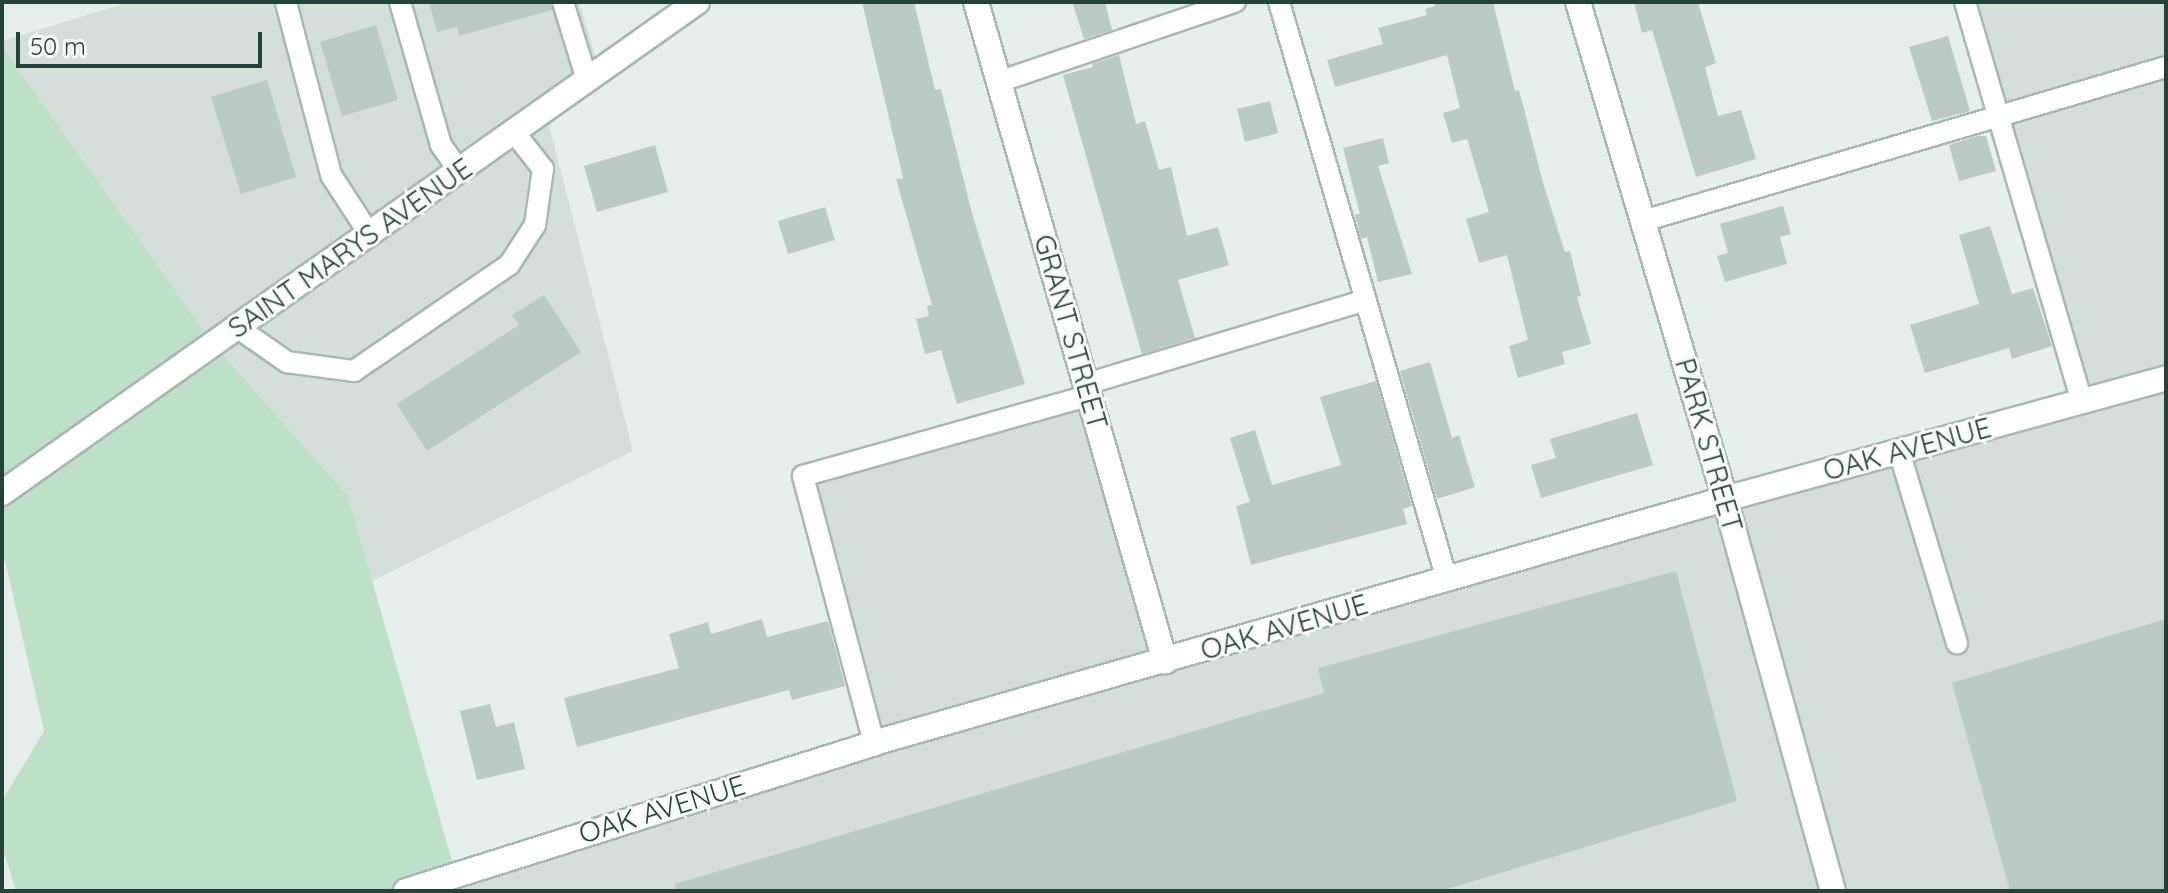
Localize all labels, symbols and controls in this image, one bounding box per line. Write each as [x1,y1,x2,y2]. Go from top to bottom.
scale bar [20,16,266,66]
text: 50 m [30,31,86,61]
street label: SAINT MARYS AVENUE [222,151,478,345]
street label: GRANT STREET [1027,231,1115,433]
street label: PARK STREET [1668,354,1750,536]
street label: OAK AVENUE [1819,410,1995,488]
street label: OAK AVENUE [1197,587,1371,667]
street label: OAK AVENUE [575,768,749,850]

